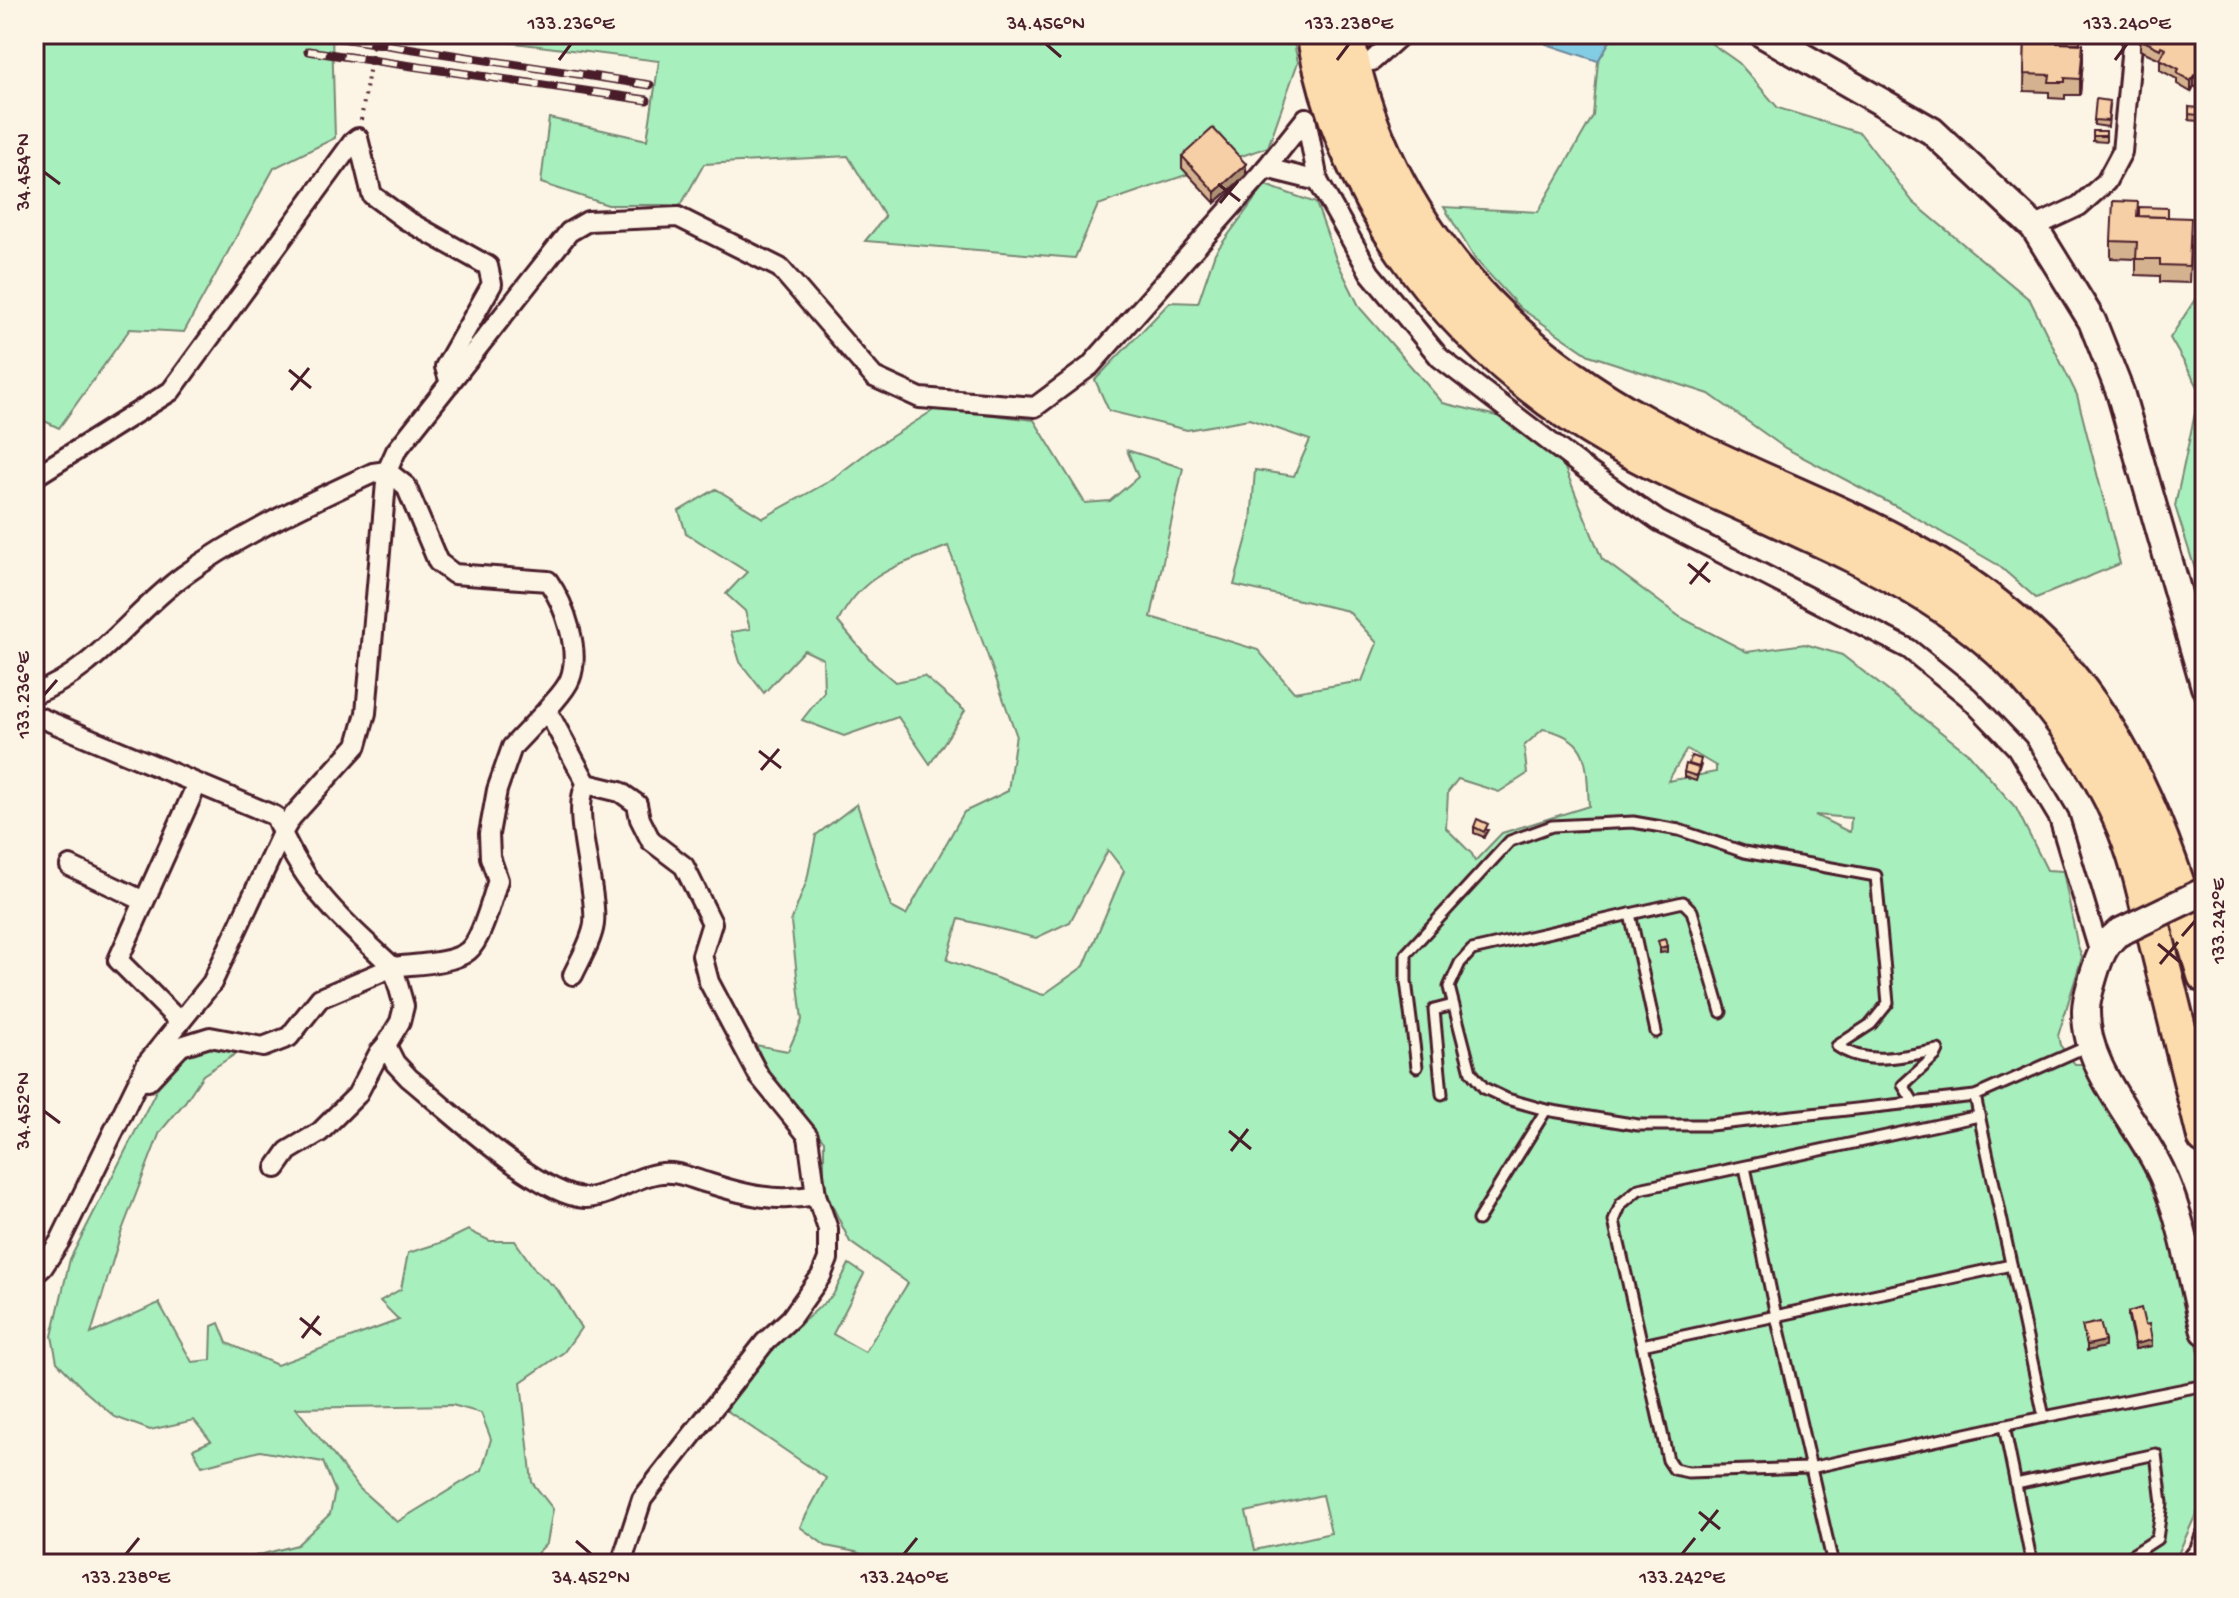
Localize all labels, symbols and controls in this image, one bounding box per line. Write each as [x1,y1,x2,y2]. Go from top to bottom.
text: 133.236°E [527,14,616,37]
text: 34.456°N [1006,14,1085,37]
text: 133.238°E [1304,14,1394,37]
text: 133.240°E [2082,14,2172,37]
text: 34.454°N [14,133,37,212]
text: 133.236°E [14,650,37,739]
text: 133.242°E [2209,877,2232,965]
text: 34.452°N [14,1072,37,1151]
text: 133.238°E [81,1568,171,1591]
text: 34.452°N [551,1568,630,1591]
text: 133.240°E [859,1568,949,1591]
text: 133.242°E [1638,1568,1726,1591]

